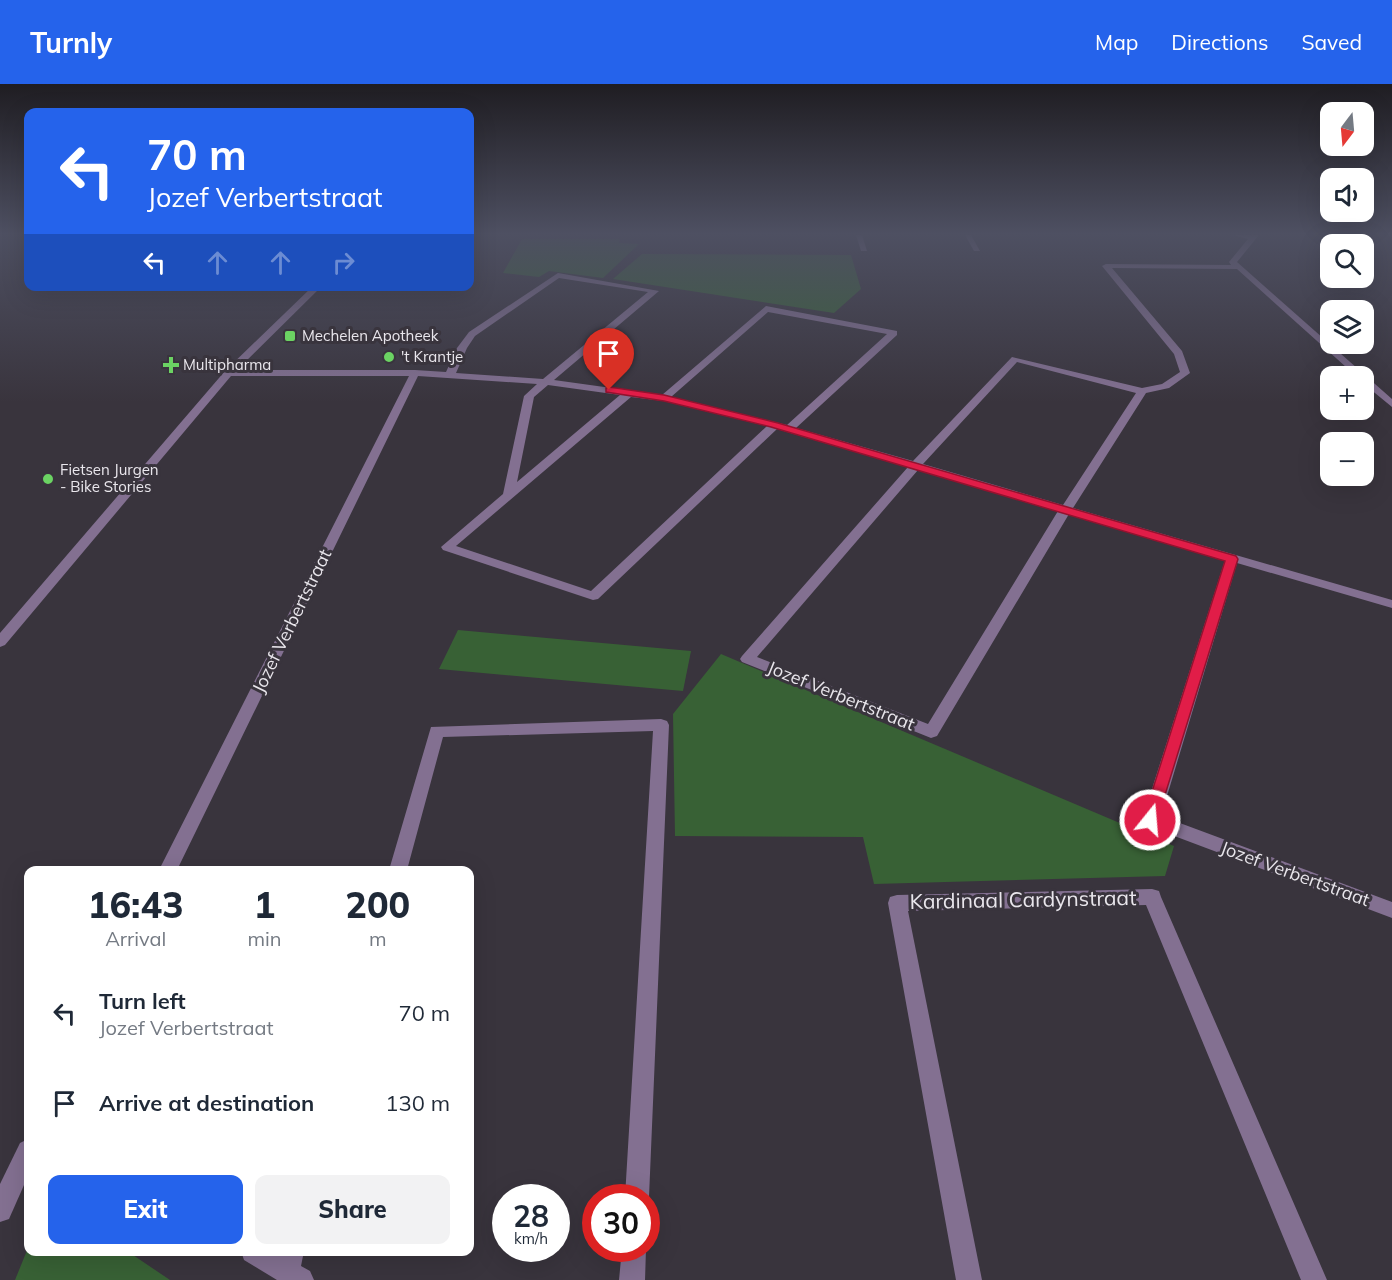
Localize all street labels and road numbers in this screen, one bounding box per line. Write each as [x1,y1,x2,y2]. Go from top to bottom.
street label: Jozef Verbertstraat [247,545,336,696]
street label: Jozef Verbertstraat [764,655,918,736]
street label: Jozef Verbertstraat [1217,836,1373,911]
street label: Kardinaal Cardynstraat [909,884,1137,914]

